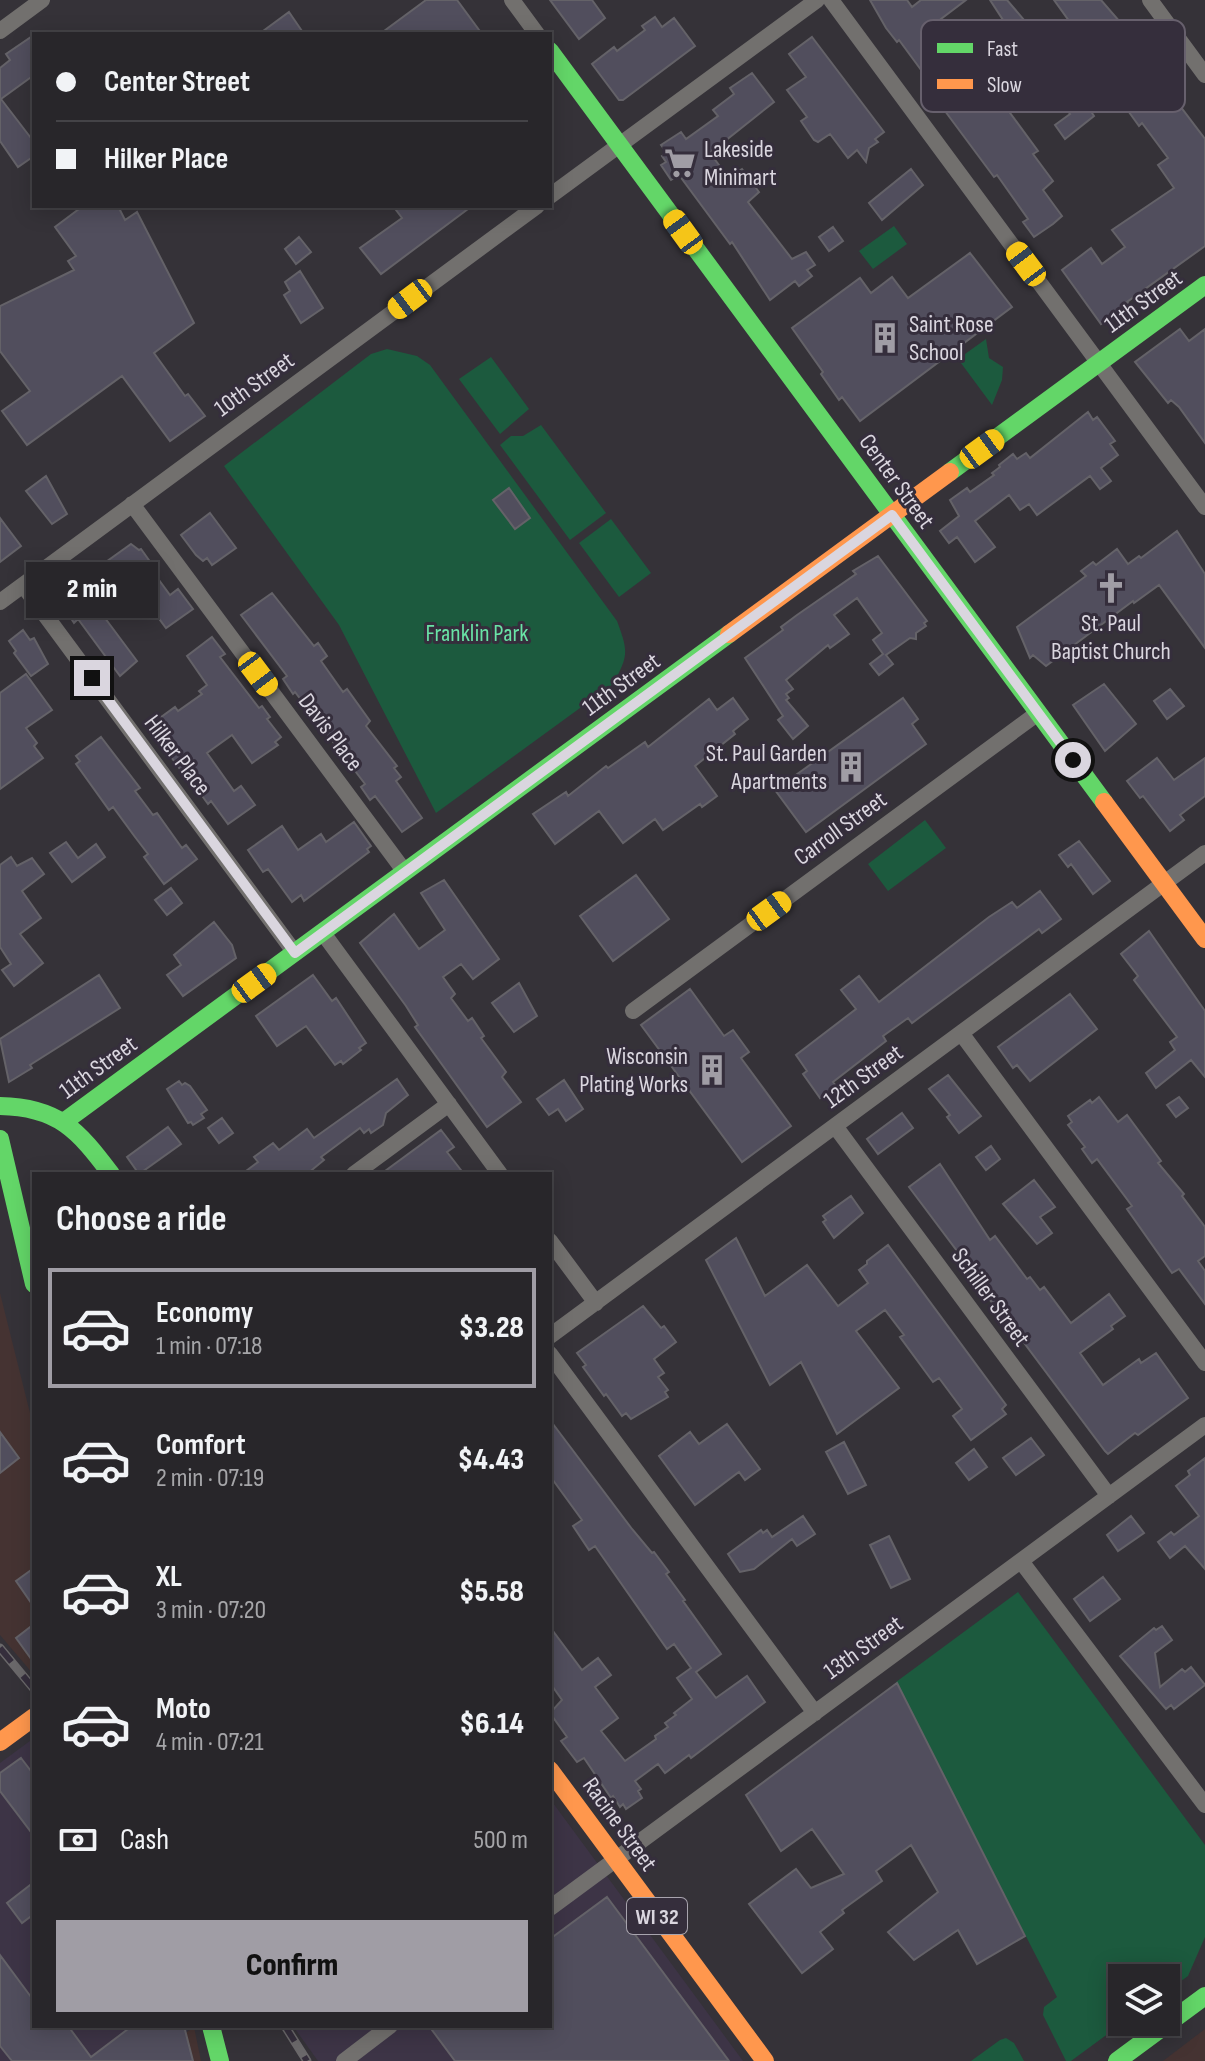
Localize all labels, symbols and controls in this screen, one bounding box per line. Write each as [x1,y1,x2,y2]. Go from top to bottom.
legend [921,20,1185,112]
text: Fast [987,36,1018,63]
text: Center Street [104,64,250,100]
text: Slow [987,72,1022,99]
place label: Lakeside Minimart [704,135,777,192]
text: Hilker Place [104,141,228,177]
supermarket icon: Lakeside Minimart [663,146,697,180]
car [659,206,707,258]
car [1002,238,1050,290]
street label: 11th Street [1099,264,1188,339]
car [384,275,436,323]
place label: Saint Rose School [909,310,994,367]
building icon: Saint Rose School [868,321,902,355]
street label: 10th Street [209,346,300,423]
car [956,425,1008,473]
street label: Center Street [853,428,941,534]
callout: 2 min [26,562,158,618]
church icon: St. Paul Baptist Church [1094,571,1128,605]
text: 2 min [67,574,117,605]
place label: St. Paul Baptist Church [1051,609,1171,666]
park label: Franklin Park [426,619,528,648]
street label: 11th Street [577,647,666,722]
car [234,648,282,700]
route end [74,660,110,696]
street label: Davis Place [292,688,369,777]
street label: Hilker Place [138,709,217,801]
place label: St. Paul Garden Apartments [706,739,827,796]
route start [1055,742,1091,778]
building icon: St. Paul Garden Apartments [834,750,868,784]
street label: Carroll Street [788,785,892,872]
car [743,887,795,935]
car [228,959,280,1007]
street label: 11th Street [54,1030,143,1105]
street label: 12th Street [818,1038,908,1115]
place label: Wisconsin Plating Works [579,1042,688,1099]
building icon: Wisconsin Plating Works [695,1053,729,1087]
text: Choose a ride [56,1198,227,1241]
street label: Schiller Street [945,1242,1036,1352]
icon: car [60,1292,132,1364]
text: Economy [156,1295,253,1331]
text: $3.28 [459,1310,524,1346]
text: 1 min · 07:18 [156,1331,263,1362]
icon: car [60,1424,132,1496]
text: Comfort [156,1427,246,1463]
text: $4.43 [458,1442,524,1478]
text: 2 min · 07:19 [156,1463,264,1494]
icon: car [60,1556,132,1628]
text: XL [156,1559,182,1595]
text: $5.58 [459,1574,524,1610]
text: 3 min · 07:20 [156,1595,266,1626]
street label: 13th Street [818,1609,908,1686]
icon: car [60,1688,132,1760]
text: Moto [156,1691,211,1727]
text: $6.14 [459,1706,524,1742]
text: 4 min · 07:21 [156,1727,264,1758]
street label: Racine Street [576,1772,663,1877]
icon: cash [56,1818,100,1862]
text: Cash [120,1822,169,1858]
text: 500 m [474,1825,528,1856]
road number: WI 32 [627,1898,687,1934]
button: Confirm [56,1920,528,2012]
map controls [1108,1964,1180,2036]
button: layers [1108,1964,1180,2036]

